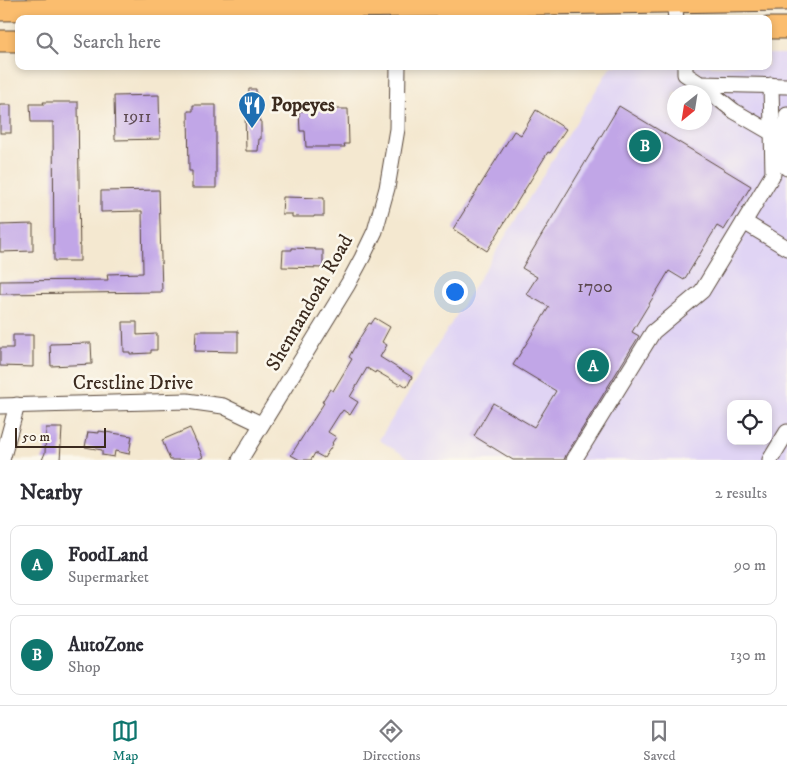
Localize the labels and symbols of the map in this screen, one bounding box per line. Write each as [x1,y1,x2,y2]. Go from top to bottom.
north arrow [667,85,712,130]
restaurant icon: Popeyes [237,90,267,129]
place label: Popeyes [271,93,335,118]
house number: 1911 [123,106,151,128]
pin: B [629,127,661,165]
street label: Shennandoah Road [261,230,359,376]
house number: 1700 [577,276,613,298]
your location [442,279,468,305]
pin: A [577,347,609,385]
street label: Crestline Drive [73,371,193,396]
scale bar [15,425,106,448]

